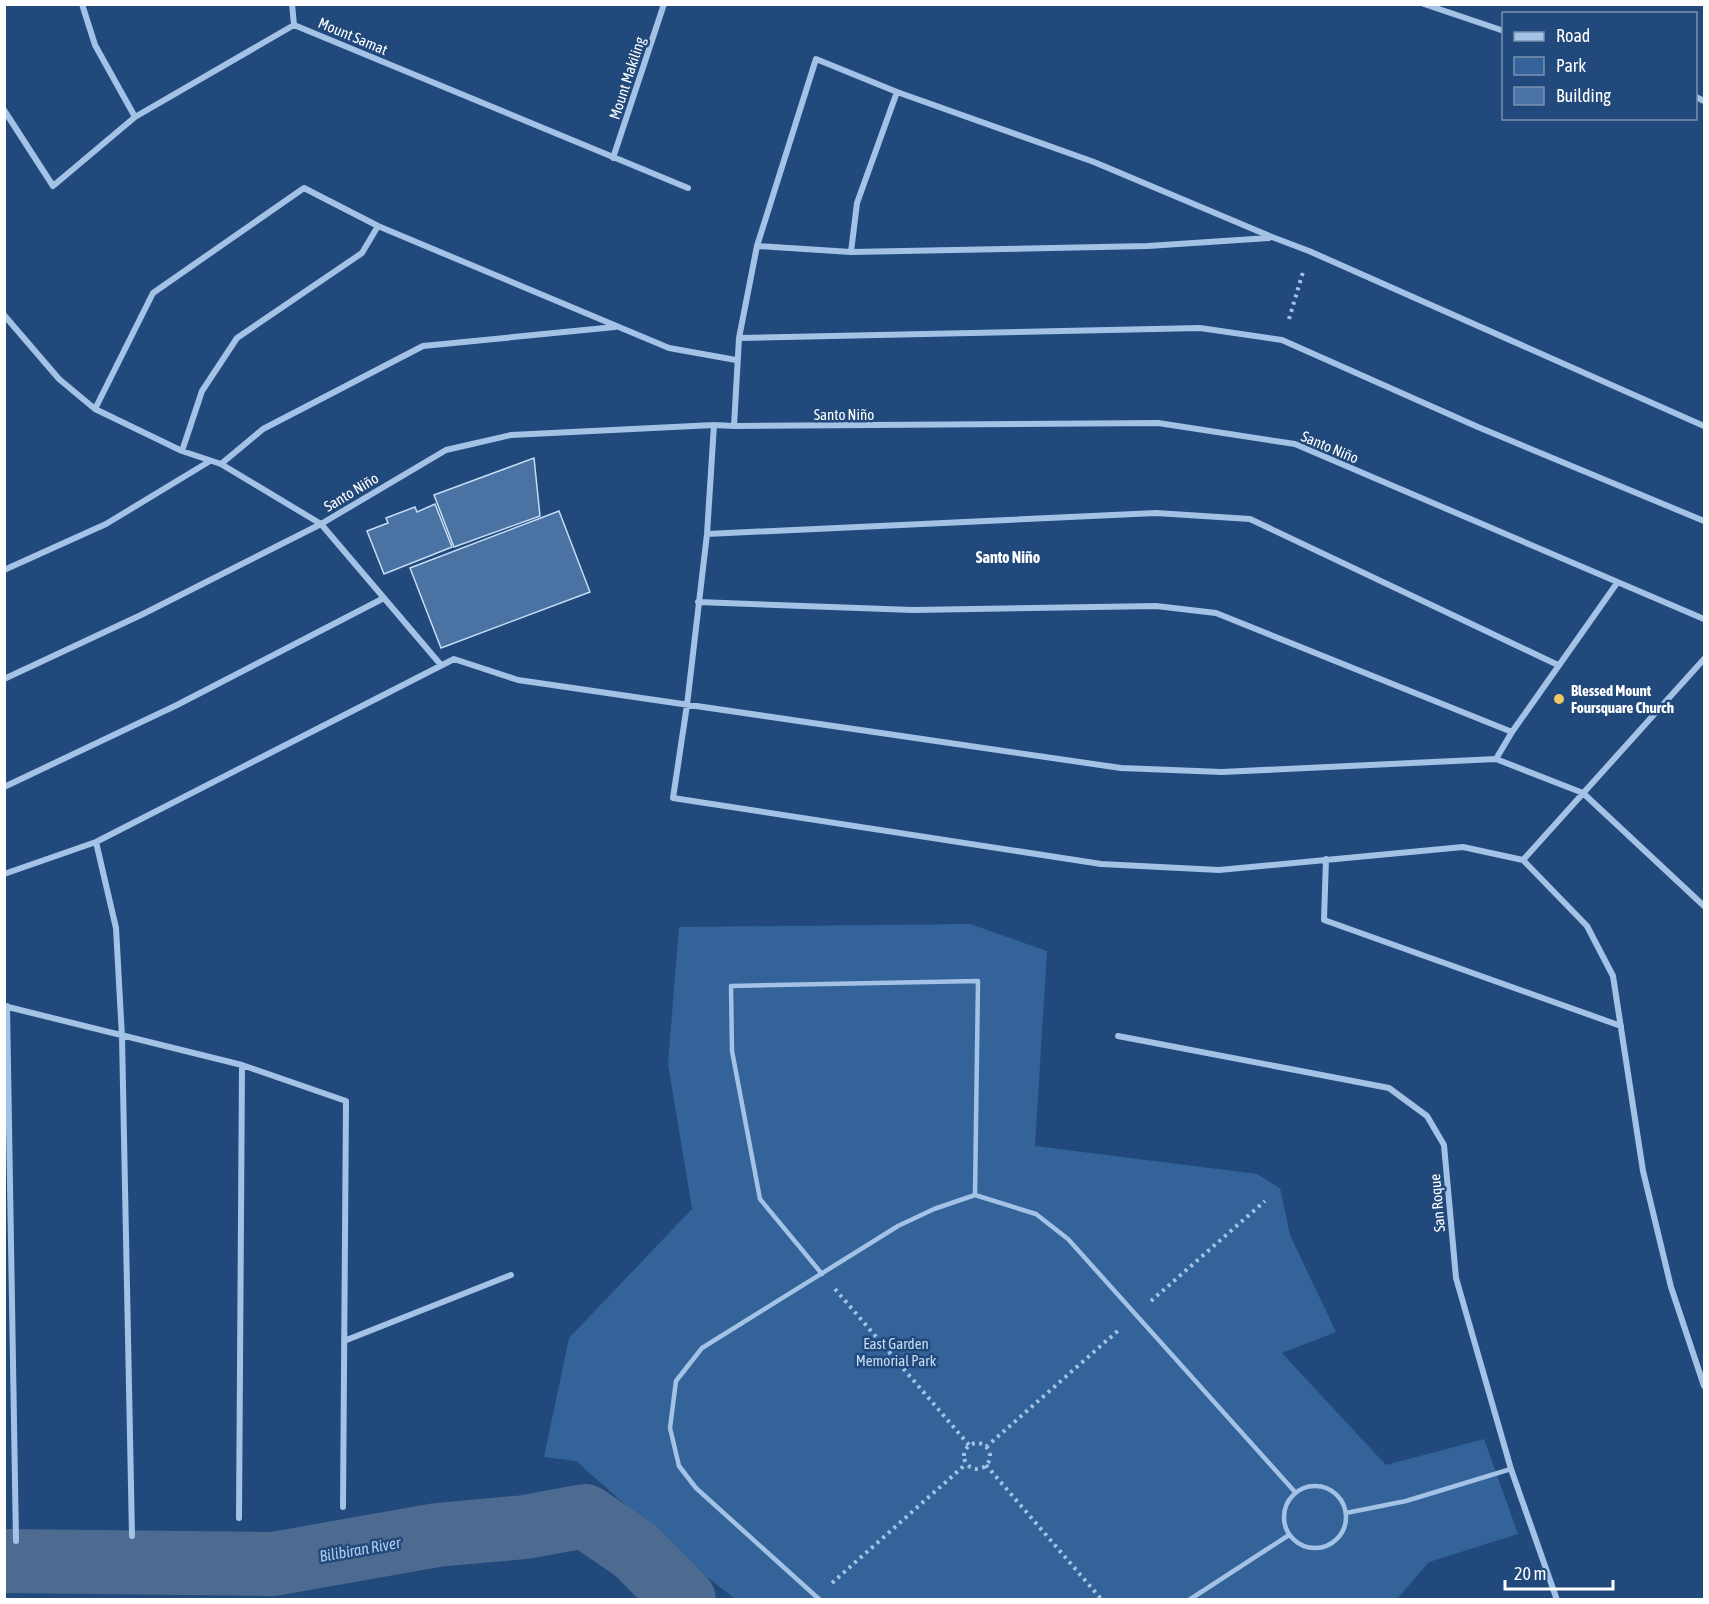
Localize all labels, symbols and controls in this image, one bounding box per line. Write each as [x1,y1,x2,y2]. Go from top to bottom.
legend [1502,12,1697,120]
street label: Mount Samat [316,14,390,58]
text: Road [1556,25,1590,46]
street label: Mount Makiling [606,34,649,121]
text: Park [1556,55,1586,76]
text: Building [1556,85,1611,106]
street label: Santo Niño [814,406,874,423]
street label: Santo Niño [1299,427,1361,467]
street label: Santo Niño [321,469,381,515]
district label: Santo Niño [976,548,1041,566]
place label: Blessed Mount Foursquare Church [1571,682,1674,716]
marker: Blessed Mount Foursquare Church [1552,692,1566,706]
street label: San Roque [1426,1173,1448,1233]
park label: East Garden Memorial Park [856,1335,937,1369]
water label: Bilibiran River [318,1533,403,1565]
scale bar [1505,1553,1613,1591]
text: 20 m [1514,1563,1546,1584]

